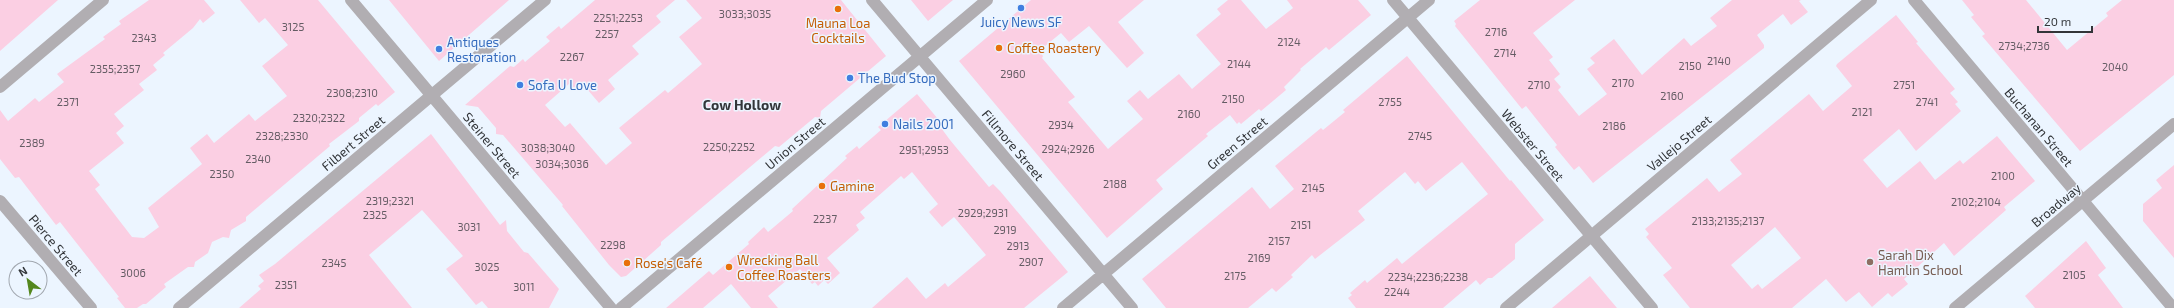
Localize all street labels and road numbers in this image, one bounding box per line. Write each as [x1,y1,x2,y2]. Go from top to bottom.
street label: Buchanan Street [2001,84,2077,170]
street label: Fillmore Street [979,106,1047,184]
street label: Webster Street [1498,106,1568,184]
street label: Steiner Street [460,109,524,181]
street label: Vallejo Street [1644,111,1714,175]
street label: Filbert Street [318,112,388,174]
street label: Union Street [762,113,828,173]
street label: Green Street [1204,113,1270,173]
street label: Broadway [2028,180,2084,230]
street label: Pierce Street [26,211,86,279]

